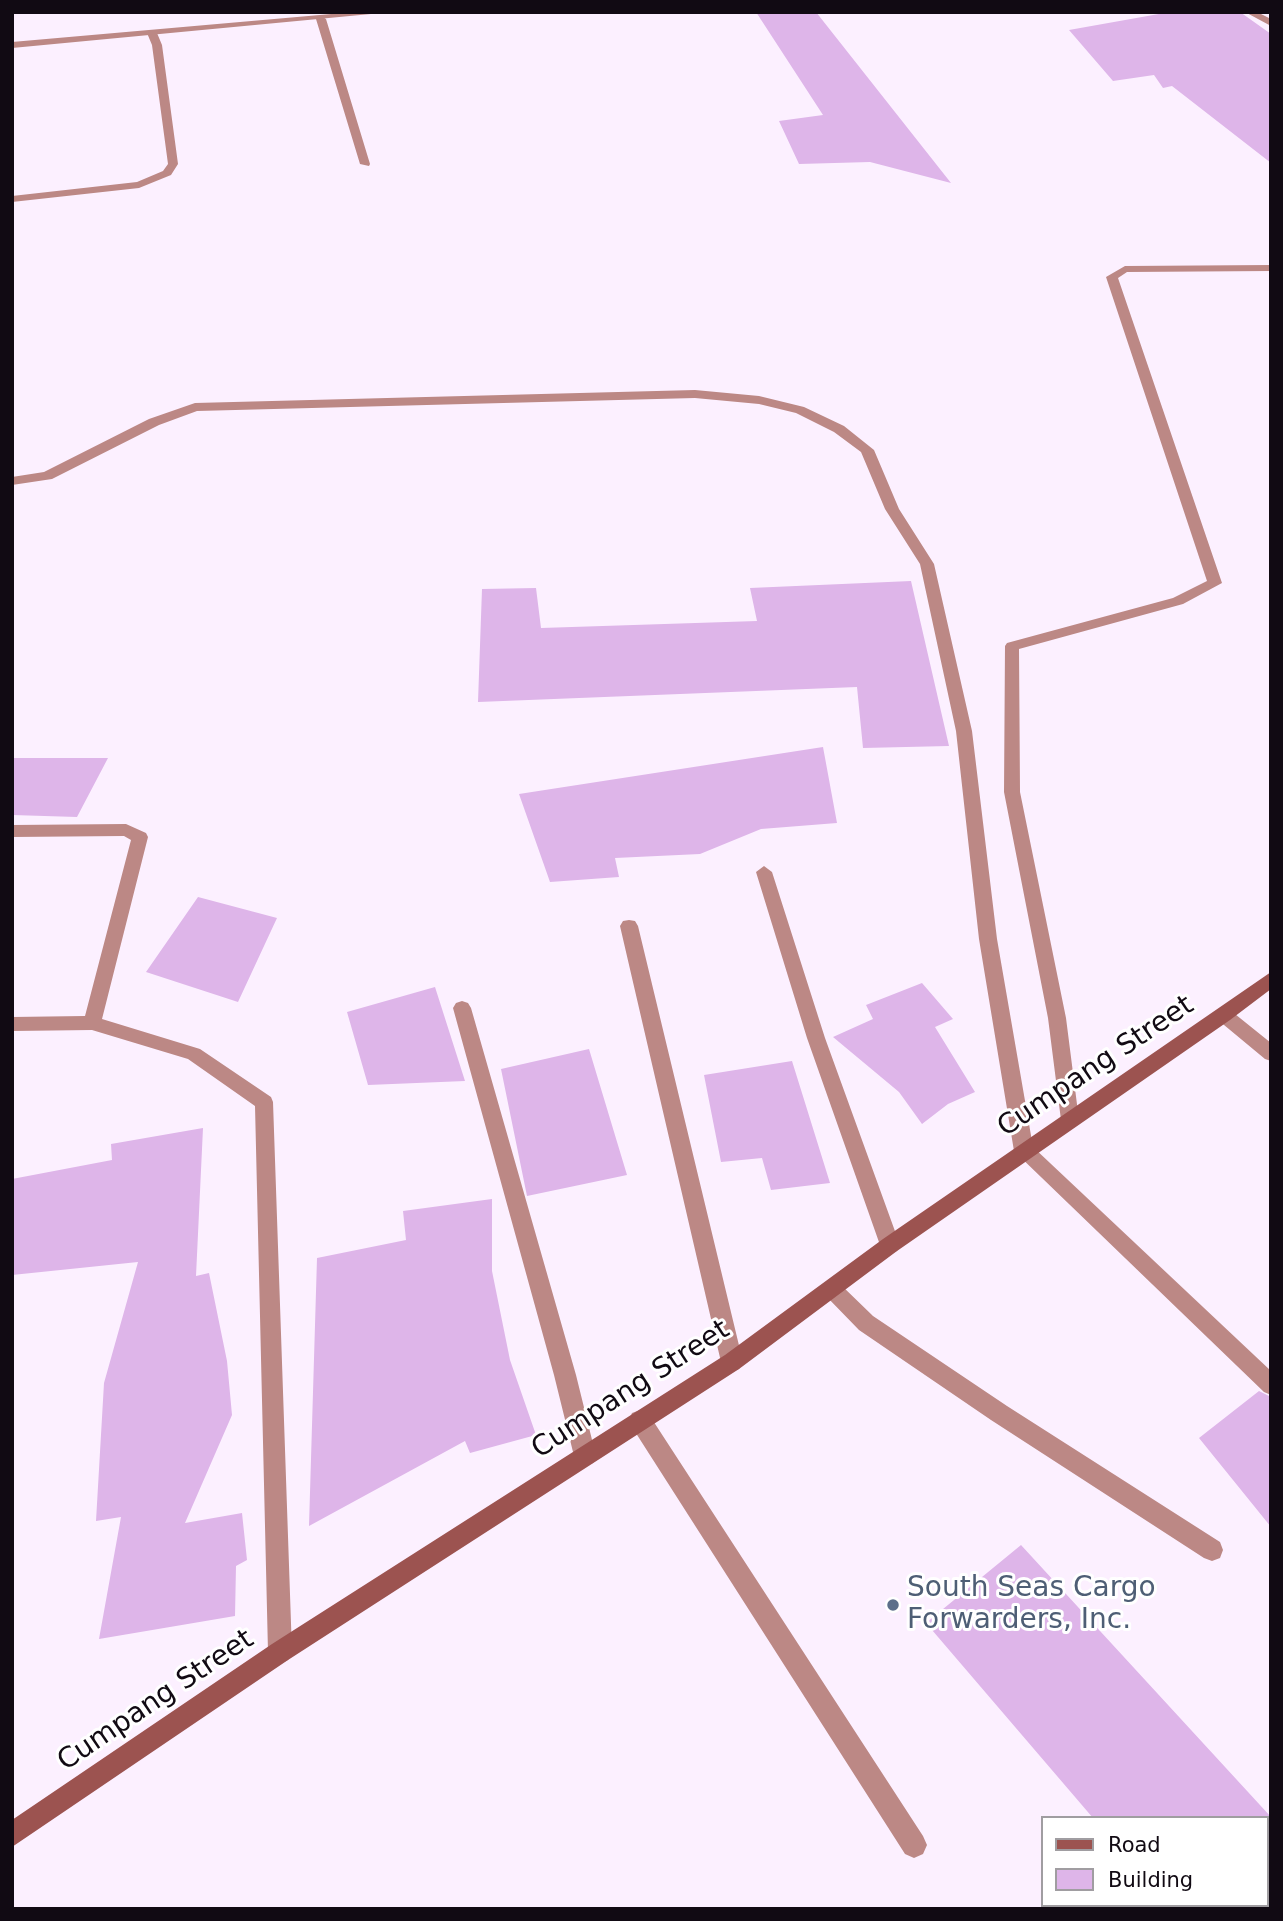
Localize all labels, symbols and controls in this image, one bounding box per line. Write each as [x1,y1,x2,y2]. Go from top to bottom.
street label: Cumpang Street [992,989,1200,1145]
street label: Cumpang Street [526,1314,736,1466]
place label: South Seas Cargo Forwarders, Inc. [907,1572,1156,1638]
marker: South Seas Cargo Forwarders, Inc. [885,1597,901,1613]
street label: Cumpang Street [52,1623,260,1779]
legend [1042,1816,1269,1907]
text: Road [1108,1833,1161,1857]
text: Building [1108,1868,1193,1892]

